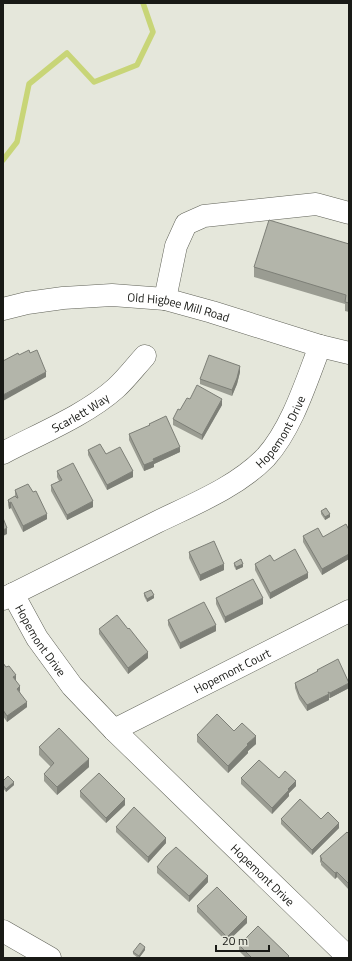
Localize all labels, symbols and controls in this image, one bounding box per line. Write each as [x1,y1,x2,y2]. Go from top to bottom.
street label: Old Higbee Mill Road [127,287,232,327]
street label: Scarlett Way [48,388,113,437]
street label: Hopemont Drive [251,392,310,472]
street label: Hopemont Drive [11,601,71,680]
street label: Hopemont Court [190,643,274,698]
street label: Hopemont Drive [227,839,299,910]
scale bar [216,927,269,953]
text: 20 m [222,931,248,950]

